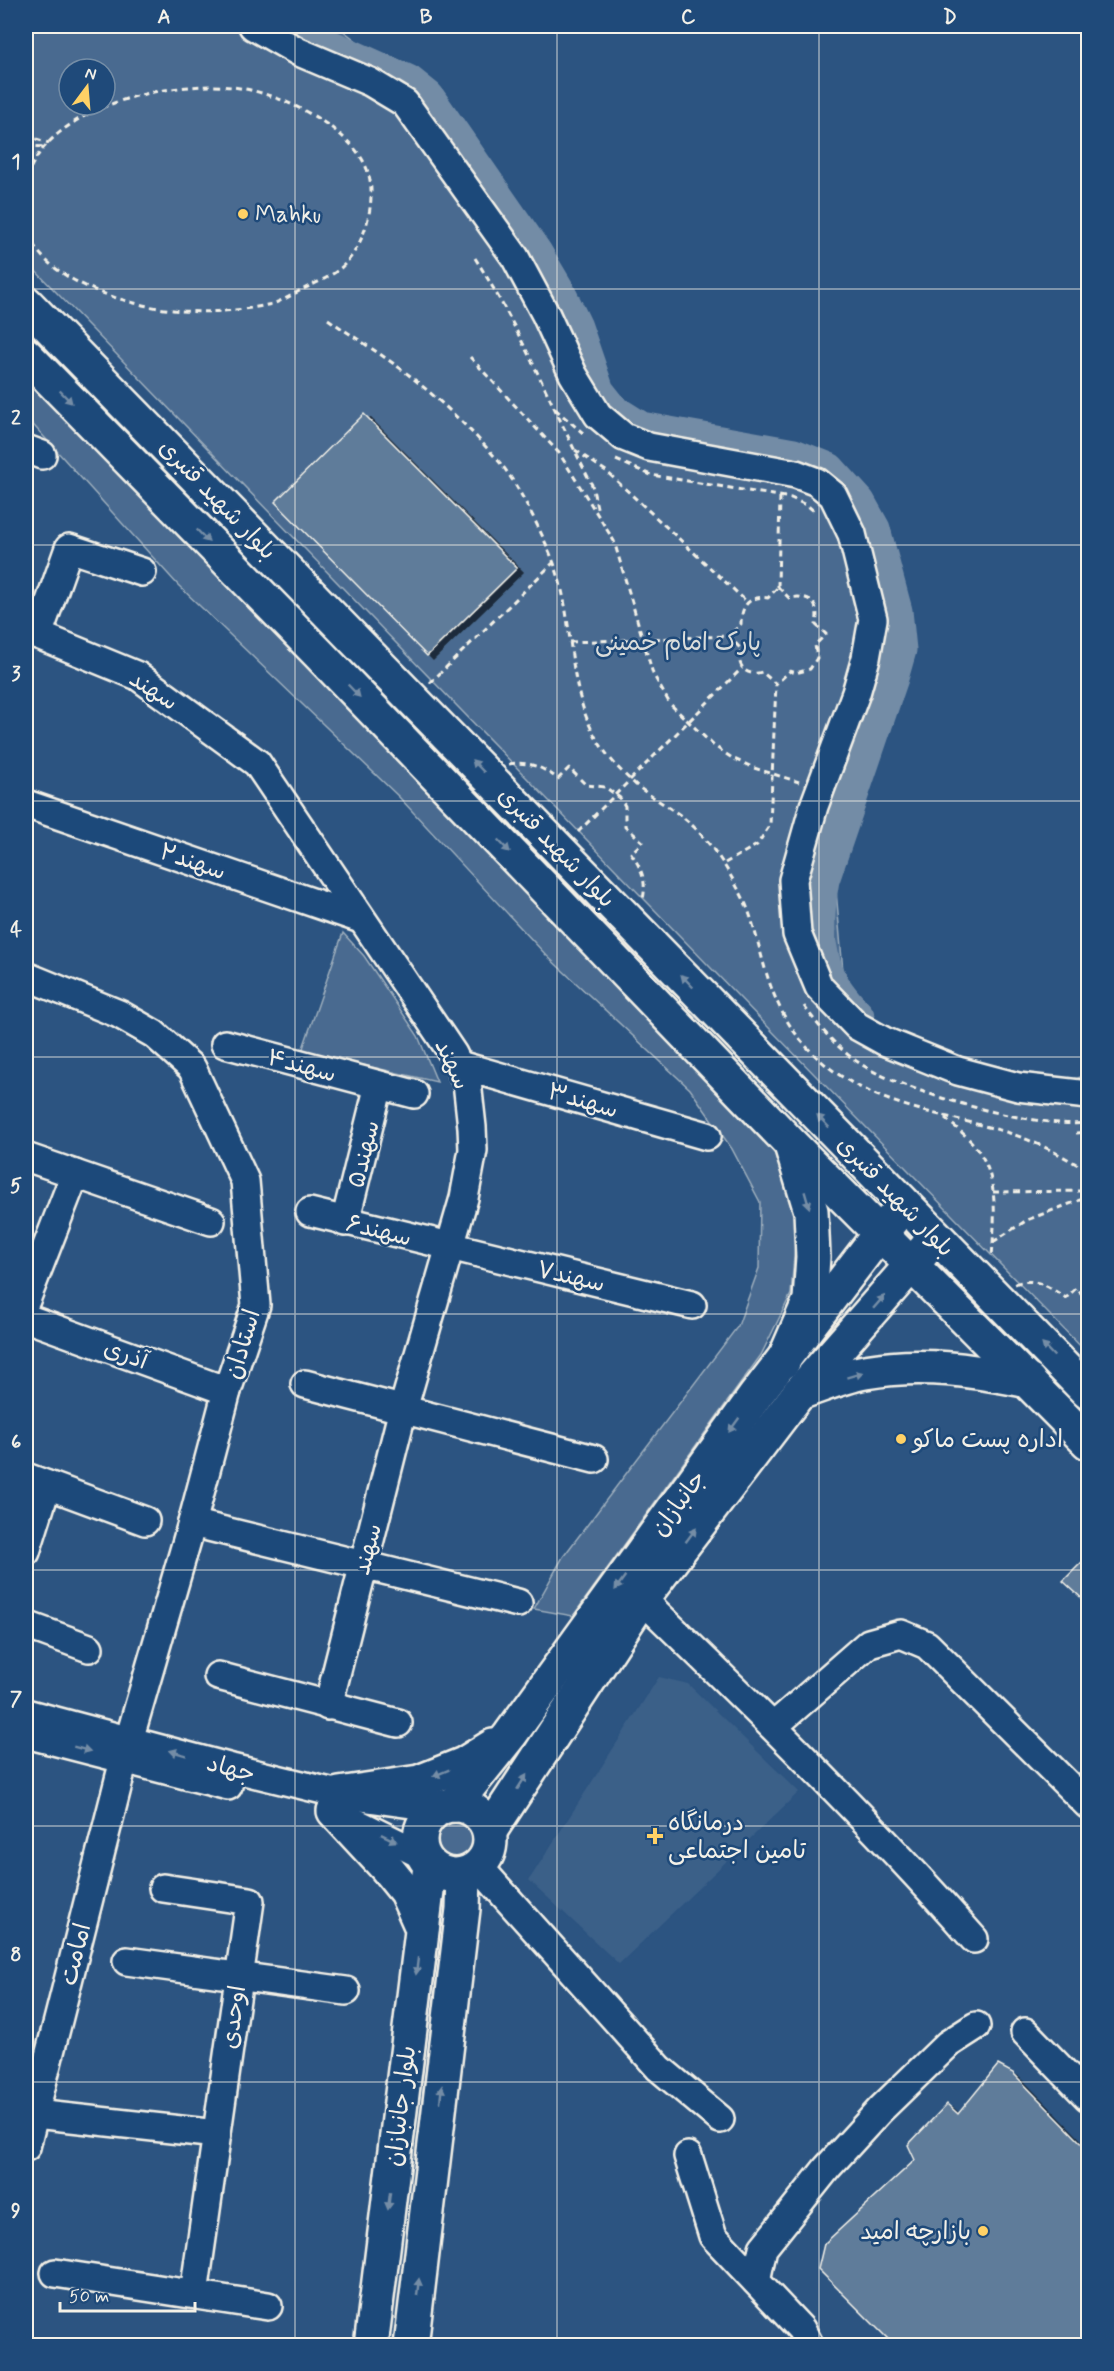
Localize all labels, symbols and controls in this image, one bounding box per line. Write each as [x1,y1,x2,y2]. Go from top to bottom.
text: A [157,4,171,31]
text: B [420,4,433,31]
text: C [681,4,696,31]
text: D [943,4,957,31]
north arrow [57,57,117,117]
text: N [83,62,99,86]
text: 1 [12,149,20,176]
place label: Mahku [255,200,321,231]
marker: Mahku [236,207,250,221]
one-way arrow [59,390,73,404]
text: 2 [11,405,21,432]
street label: بلوار شهید قنبری [151,433,283,567]
one-way arrow [196,529,210,544]
park label: پارک امام خمینی [595,628,761,660]
text: 3 [11,661,21,688]
street label: سهند [123,664,183,718]
one-way arrow [347,683,361,698]
one-way arrow [471,759,485,773]
street label: بلوار شهید قنبری [490,781,622,915]
street label: سهند۲ [155,837,230,888]
one-way arrow [497,839,511,854]
text: 4 [10,917,22,944]
one-way arrow [680,974,694,988]
street label: سهند [427,1034,477,1095]
street label: سهند۴ [264,1042,339,1090]
street label: سهند۳ [544,1077,621,1126]
one-way arrow [816,1114,830,1128]
street label: سهند۵ [341,1117,388,1191]
street label: بلوار شهید قنبری [829,1130,961,1264]
text: 5 [10,1173,22,1200]
one-way arrow [803,1191,812,1209]
street label: سهند۶ [343,1208,415,1255]
street label: سهند۷ [534,1255,608,1300]
one-way arrow [872,1295,885,1310]
street label: استادان [218,1306,269,1383]
street label: آذری [99,1333,153,1378]
one-way arrow [1041,1343,1055,1357]
one-way arrow [846,1370,864,1379]
one-way arrow [729,1417,741,1432]
place label: اداره پست ماکو [911,1425,1063,1456]
text: 6 [11,1429,21,1456]
marker: اداره پست ماکو [894,1432,908,1446]
street label: جانبازان [645,1465,714,1543]
street label: سهند [347,1520,390,1579]
one-way arrow [685,1527,698,1543]
one-way arrow [614,1574,626,1590]
text: 7 [10,1686,22,1713]
one-way arrow [73,1745,91,1754]
one-way arrow [169,1748,187,1757]
street label: جهاد [203,1748,258,1791]
one-way arrow [431,1768,449,1778]
one-way arrow [516,1775,528,1791]
place label: درمانگاه تامین اجتماعی [668,1808,807,1867]
marker: درمانگاه تامین اجتماعی [646,1827,664,1845]
one-way arrow [381,1834,398,1843]
street label: امامت [54,1920,99,1989]
text: 8 [10,1942,22,1969]
one-way arrow [412,1956,422,1975]
street label: اوحدی [215,1983,254,2051]
street label: بلوار جانبازان [379,2044,424,2168]
one-way arrow [436,2084,446,2103]
one-way arrow [384,2192,393,2211]
text: 9 [11,2198,21,2225]
place label: بازارچه امید [860,2217,971,2248]
marker: بازارچه امید [976,2224,990,2238]
scale bar [60,2275,195,2313]
one-way arrow [413,2278,423,2297]
text: 50 m [69,2285,109,2309]

